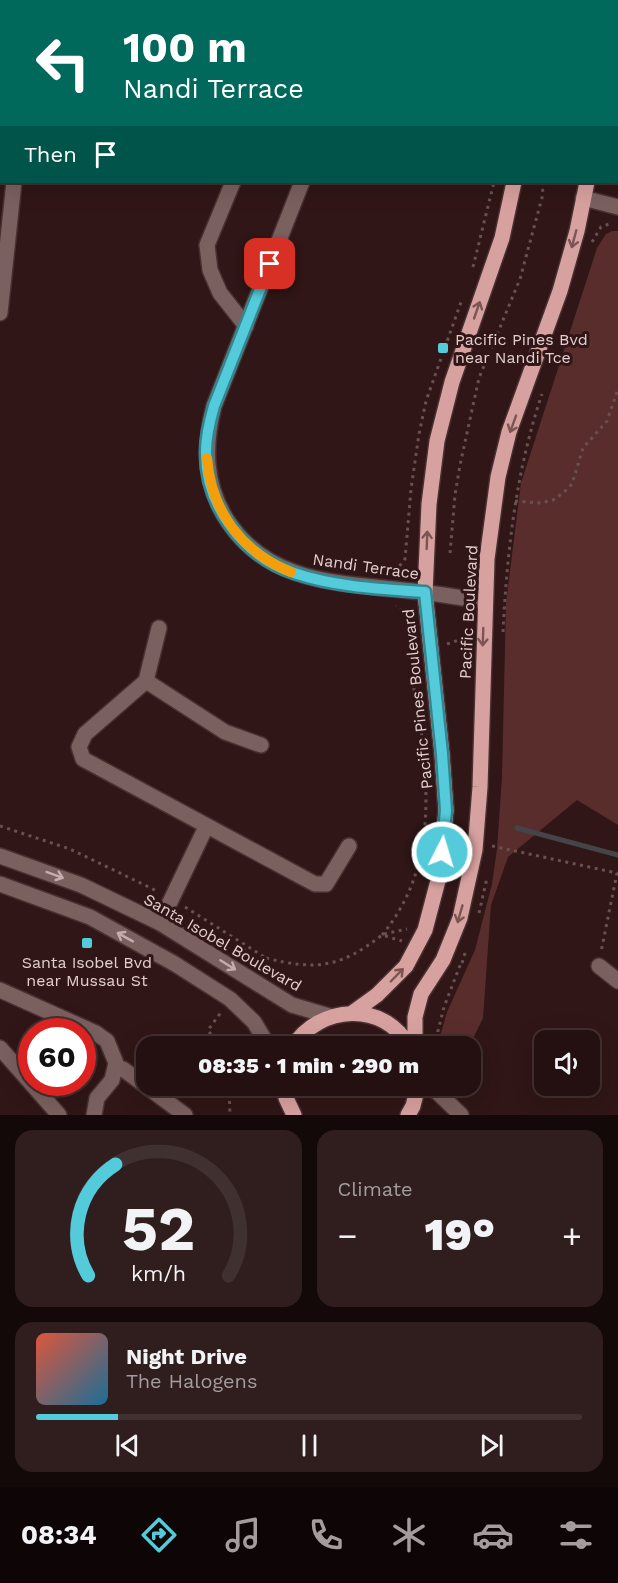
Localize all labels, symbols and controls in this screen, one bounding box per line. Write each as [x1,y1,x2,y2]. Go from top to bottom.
text: 100 m [123,23,247,72]
icon: left [24,24,102,102]
text: Nandi Terrace [123,73,304,105]
icon: arrive [89,138,122,171]
text: Then [24,142,77,167]
one-way arrow [568,229,580,248]
pin [244,238,295,289]
icon: arrive [253,247,286,280]
one-way arrow [473,301,484,320]
place label: Pacific Pines Bvd near Nandi Tce [455,330,588,367]
marker: Pacific Pines Bvd near Nandi Tce [436,341,450,355]
one-way arrow [506,414,517,432]
one-way arrow [422,531,433,551]
street label: Pacific Boulevard [455,544,482,680]
street label: Nandi Terrace [312,550,420,583]
street label: Pacific Pines Boulevard [399,608,436,790]
one-way arrow [478,626,489,646]
position arrow [410,820,474,884]
one-way arrow [45,871,64,882]
street label: Santa Isobel Boulevard [141,890,305,995]
one-way arrow [454,904,465,923]
one-way arrow [117,931,135,942]
marker: Santa Isobel Bvd near Mussau St [80,936,94,950]
place label: Santa Isobel Bvd near Mussau St [22,953,152,990]
one-way arrow [219,960,236,972]
one-way arrow [389,968,404,983]
speed limit sign: 60 [18,1018,96,1096]
map controls [534,1030,600,1096]
button: sound [534,1030,600,1096]
text: 08:35 · 1 min · 290 m [198,1053,419,1078]
text: Climate [338,1177,413,1201]
text: 52 [121,1192,195,1265]
text: 19° [424,1208,495,1261]
text: − [338,1216,357,1255]
text: + [562,1216,582,1255]
text: km/h [131,1261,186,1286]
text: Night Drive [126,1344,247,1369]
text: The Halogens [126,1369,258,1393]
icon: previous [111,1429,144,1462]
icon: pause [293,1429,326,1462]
icon: next [475,1429,508,1462]
icon: directions [138,1514,180,1556]
icon: music [222,1514,264,1556]
icon: phone [305,1514,347,1556]
icon: climate [388,1514,430,1556]
icon: car [472,1514,514,1556]
icon: filters [555,1514,597,1556]
text: 08:34 [21,1519,97,1551]

